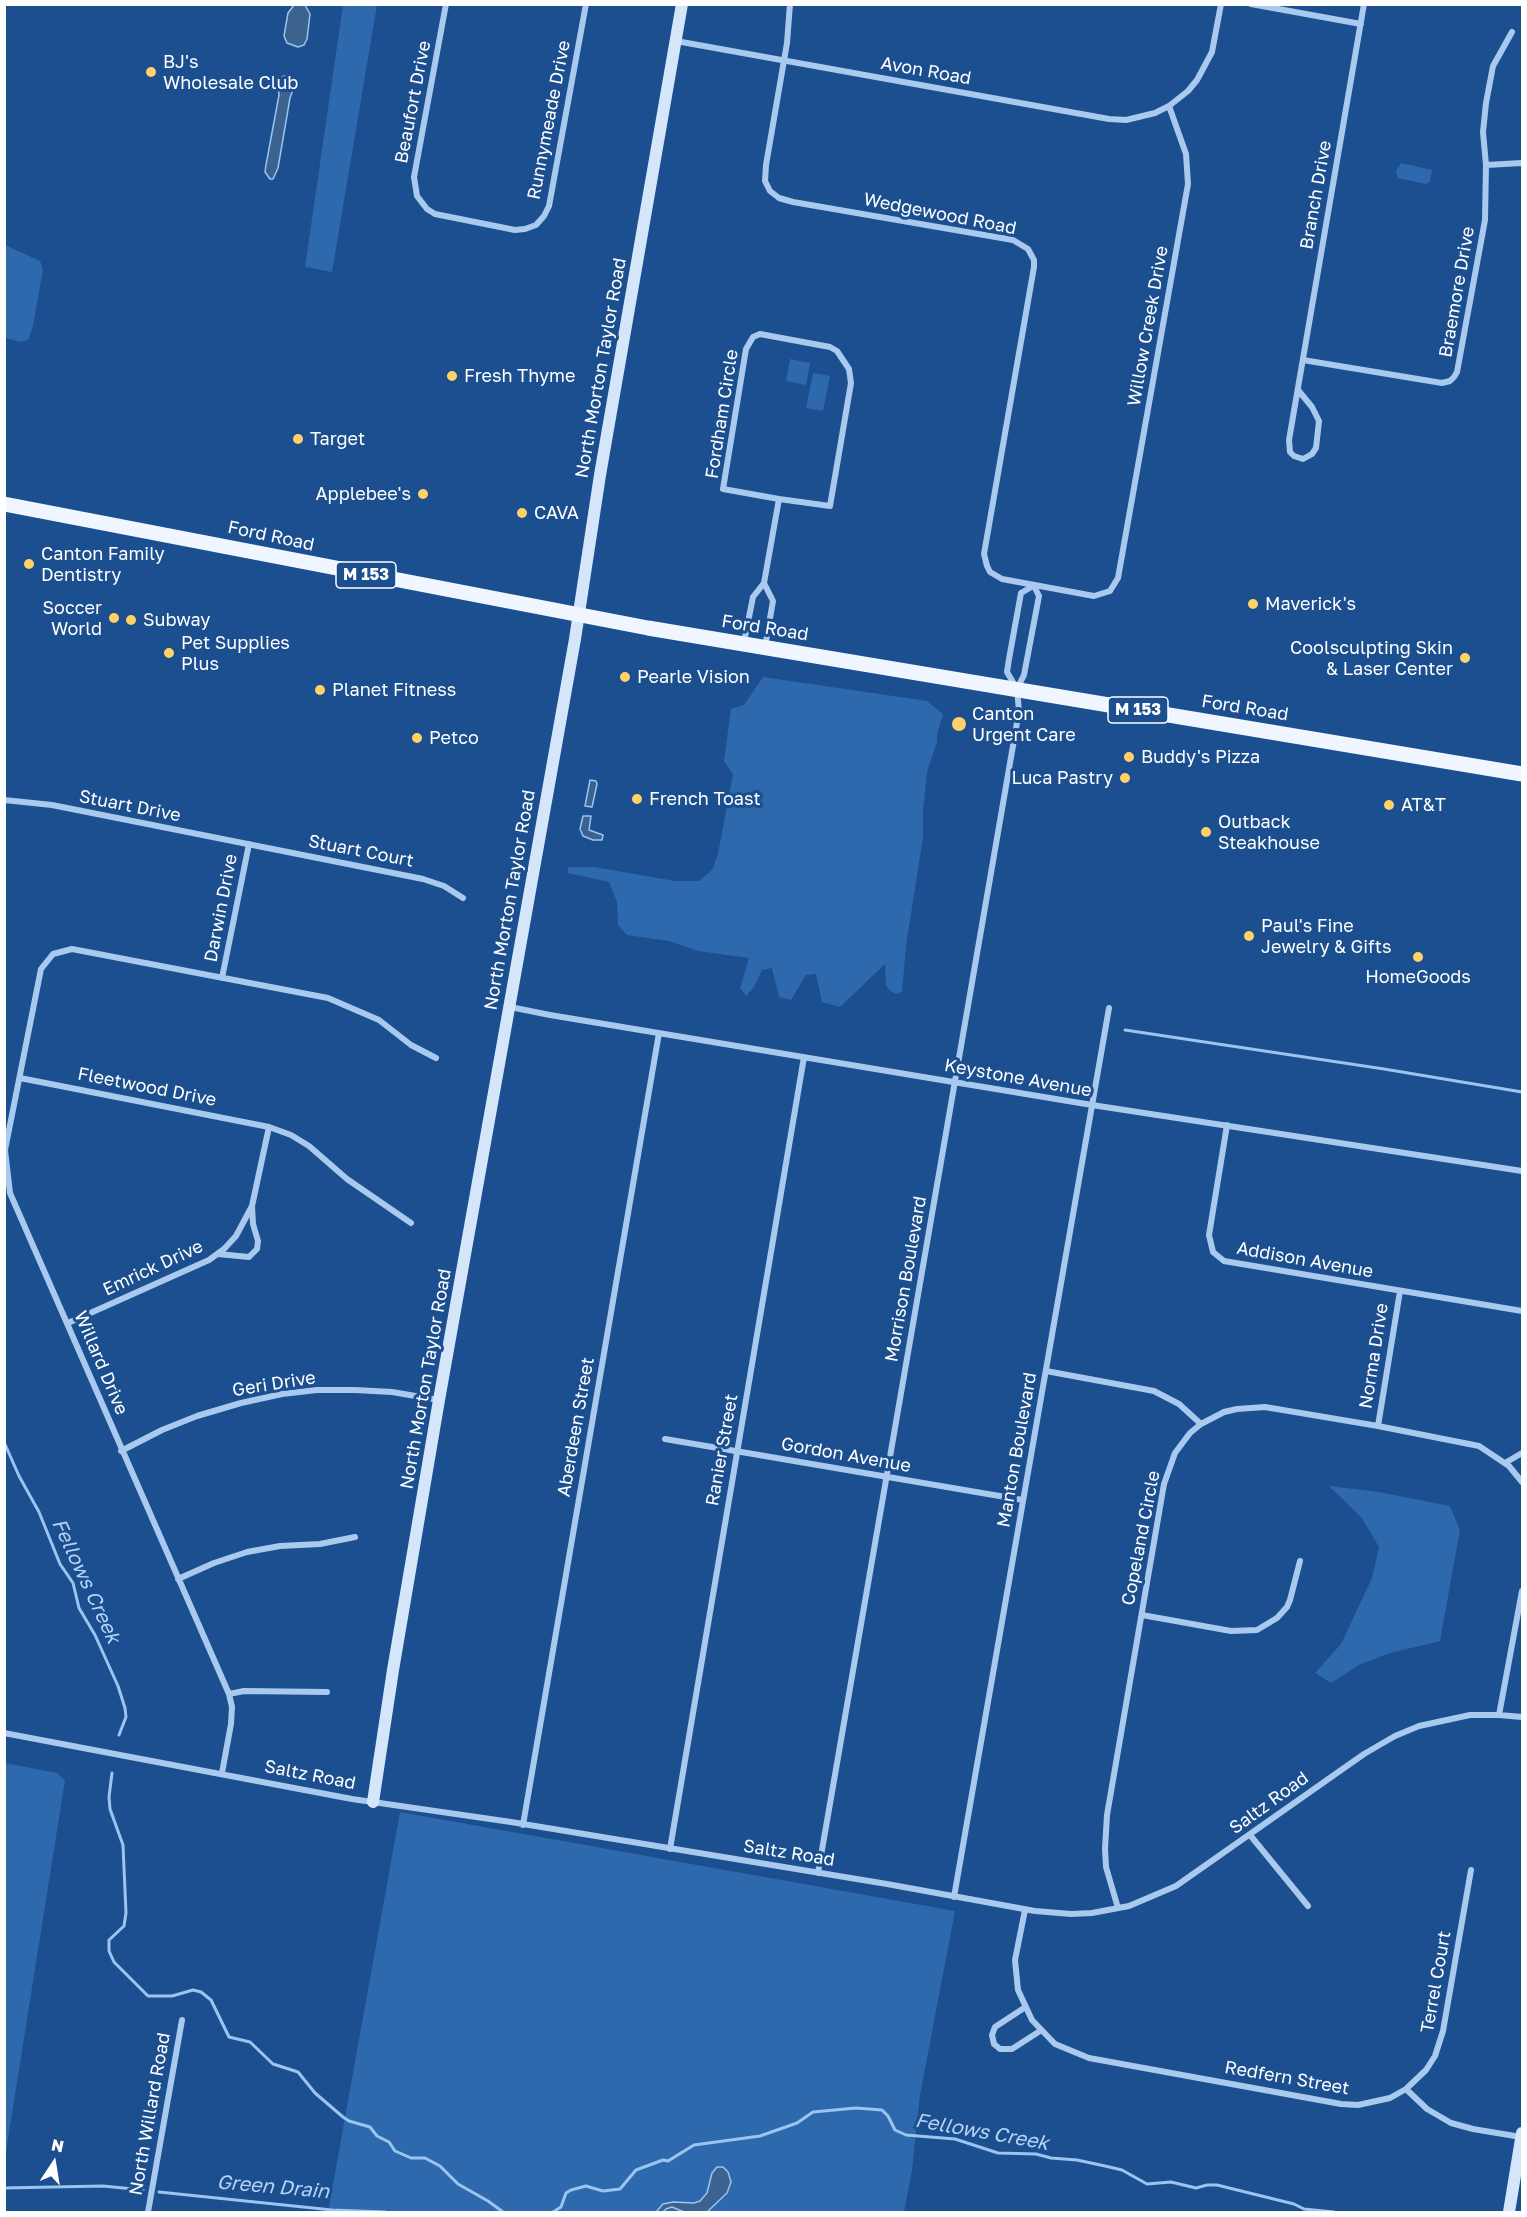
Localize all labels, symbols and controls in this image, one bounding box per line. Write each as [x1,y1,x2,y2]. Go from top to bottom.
street label: Beaufort Drive [391,39,435,165]
street label: Runnymeade Drive [523,39,575,201]
place label: BJ's Wholesale Club [163,51,298,94]
street label: Avon Road [879,52,973,90]
marker: BJ's Wholesale Club [144,65,158,79]
street label: Branch Drive [1296,139,1336,251]
street label: Wedgewood Road [862,189,1018,239]
street label: Braemore Drive [1435,225,1479,359]
street label: Willow Creek Drive [1123,244,1173,408]
street label: North Morton Taylor Road [571,256,631,480]
street label: Fordham Circle [701,348,743,480]
place label: Fresh Thyme [464,365,575,387]
marker: Fresh Thyme [445,369,459,383]
place label: Target [310,428,365,450]
marker: Target [291,432,305,446]
place label: Applebee's [316,483,411,505]
marker: Applebee's [416,487,430,501]
place label: CAVA [534,502,579,524]
marker: CAVA [515,506,529,520]
street label: Ford Road [226,516,316,556]
place label: Canton Family Dentistry [41,543,165,586]
marker: Canton Family Dentistry [22,557,36,571]
road number: M 153 [336,562,396,588]
place label: Maverick's [1265,593,1356,615]
place label: Soccer World [43,597,102,640]
marker: Maverick's [1246,597,1260,611]
place label: Subway [143,609,210,631]
street label: Ford Road [720,610,810,646]
marker: Soccer World [107,611,121,625]
marker: Subway [124,613,138,627]
place label: Pet Supplies Plus [181,632,290,674]
place label: Coolsculpting Skin & Laser Center [1290,637,1453,680]
marker: Pet Supplies Plus [162,646,176,660]
marker: Coolsculpting Skin & Laser Center [1458,651,1472,665]
place label: Pearle Vision [637,666,750,688]
marker: Pearle Vision [618,670,632,684]
place label: Planet Fitness [332,679,456,701]
marker: Planet Fitness [313,683,327,697]
street label: Ford Road [1200,690,1290,726]
road number: M 153 [1108,697,1168,723]
place label: Canton Urgent Care [972,703,1076,746]
marker: Canton Urgent Care [950,715,968,733]
place label: Petco [429,727,479,749]
marker: Petco [410,731,424,745]
place label: Buddy's Pizza [1141,746,1260,768]
marker: Buddy's Pizza [1122,750,1136,764]
place label: Luca Pastry [1012,767,1113,789]
marker: Luca Pastry [1118,771,1132,785]
street label: Stuart Drive [77,786,183,826]
street label: North Morton Taylor Road [480,788,540,1012]
place label: French Toast [649,788,761,810]
marker: French Toast [630,792,644,806]
place label: AT&T [1401,794,1446,816]
marker: AT&T [1382,798,1396,812]
place label: Outback Steakhouse [1218,811,1320,854]
marker: Outback Steakhouse [1199,825,1213,839]
street label: Stuart Court [306,830,416,872]
street label: Darwin Drive [200,852,242,964]
place label: Paul's Fine Jewelry & Gifts [1261,915,1392,958]
marker: Paul's Fine Jewelry & Gifts [1242,929,1256,943]
marker: HomeGoods [1411,950,1425,964]
place label: HomeGoods [1365,966,1471,988]
street label: Keystone Avenue [943,1054,1093,1102]
street label: Fleetwood Drive [76,1063,218,1111]
street label: Morrison Boulevard [881,1194,931,1364]
street label: Emrick Drive [100,1235,206,1301]
street label: Addison Avenue [1235,1237,1375,1283]
street label: North Morton Taylor Road [396,1267,456,1491]
street label: Norma Drive [1355,1302,1393,1410]
street label: Willard Drive [69,1308,133,1418]
street label: Aberdeen Street [553,1356,599,1498]
street label: Geri Drive [231,1367,317,1401]
street label: Manton Boulevard [993,1371,1041,1529]
street label: Ranier Street [702,1392,742,1508]
street label: Gordon Avenue [779,1433,913,1477]
street label: Copeland Circle [1117,1469,1165,1607]
water label: Fellows Creek [47,1515,125,1647]
street label: Saltz Road [263,1756,357,1794]
street label: Saltz Road [1225,1767,1313,1839]
street label: Saltz Road [742,1835,836,1871]
street label: Terrel Court [1416,1929,1456,2035]
street label: North Willard Road [125,2031,175,2197]
street label: Redfern Street [1223,2056,1351,2100]
water label: Fellows Creek [913,2108,1051,2156]
north arrow [24,2133,84,2193]
text: N [50,2134,66,2156]
water label: Green Drain [216,2170,330,2204]

